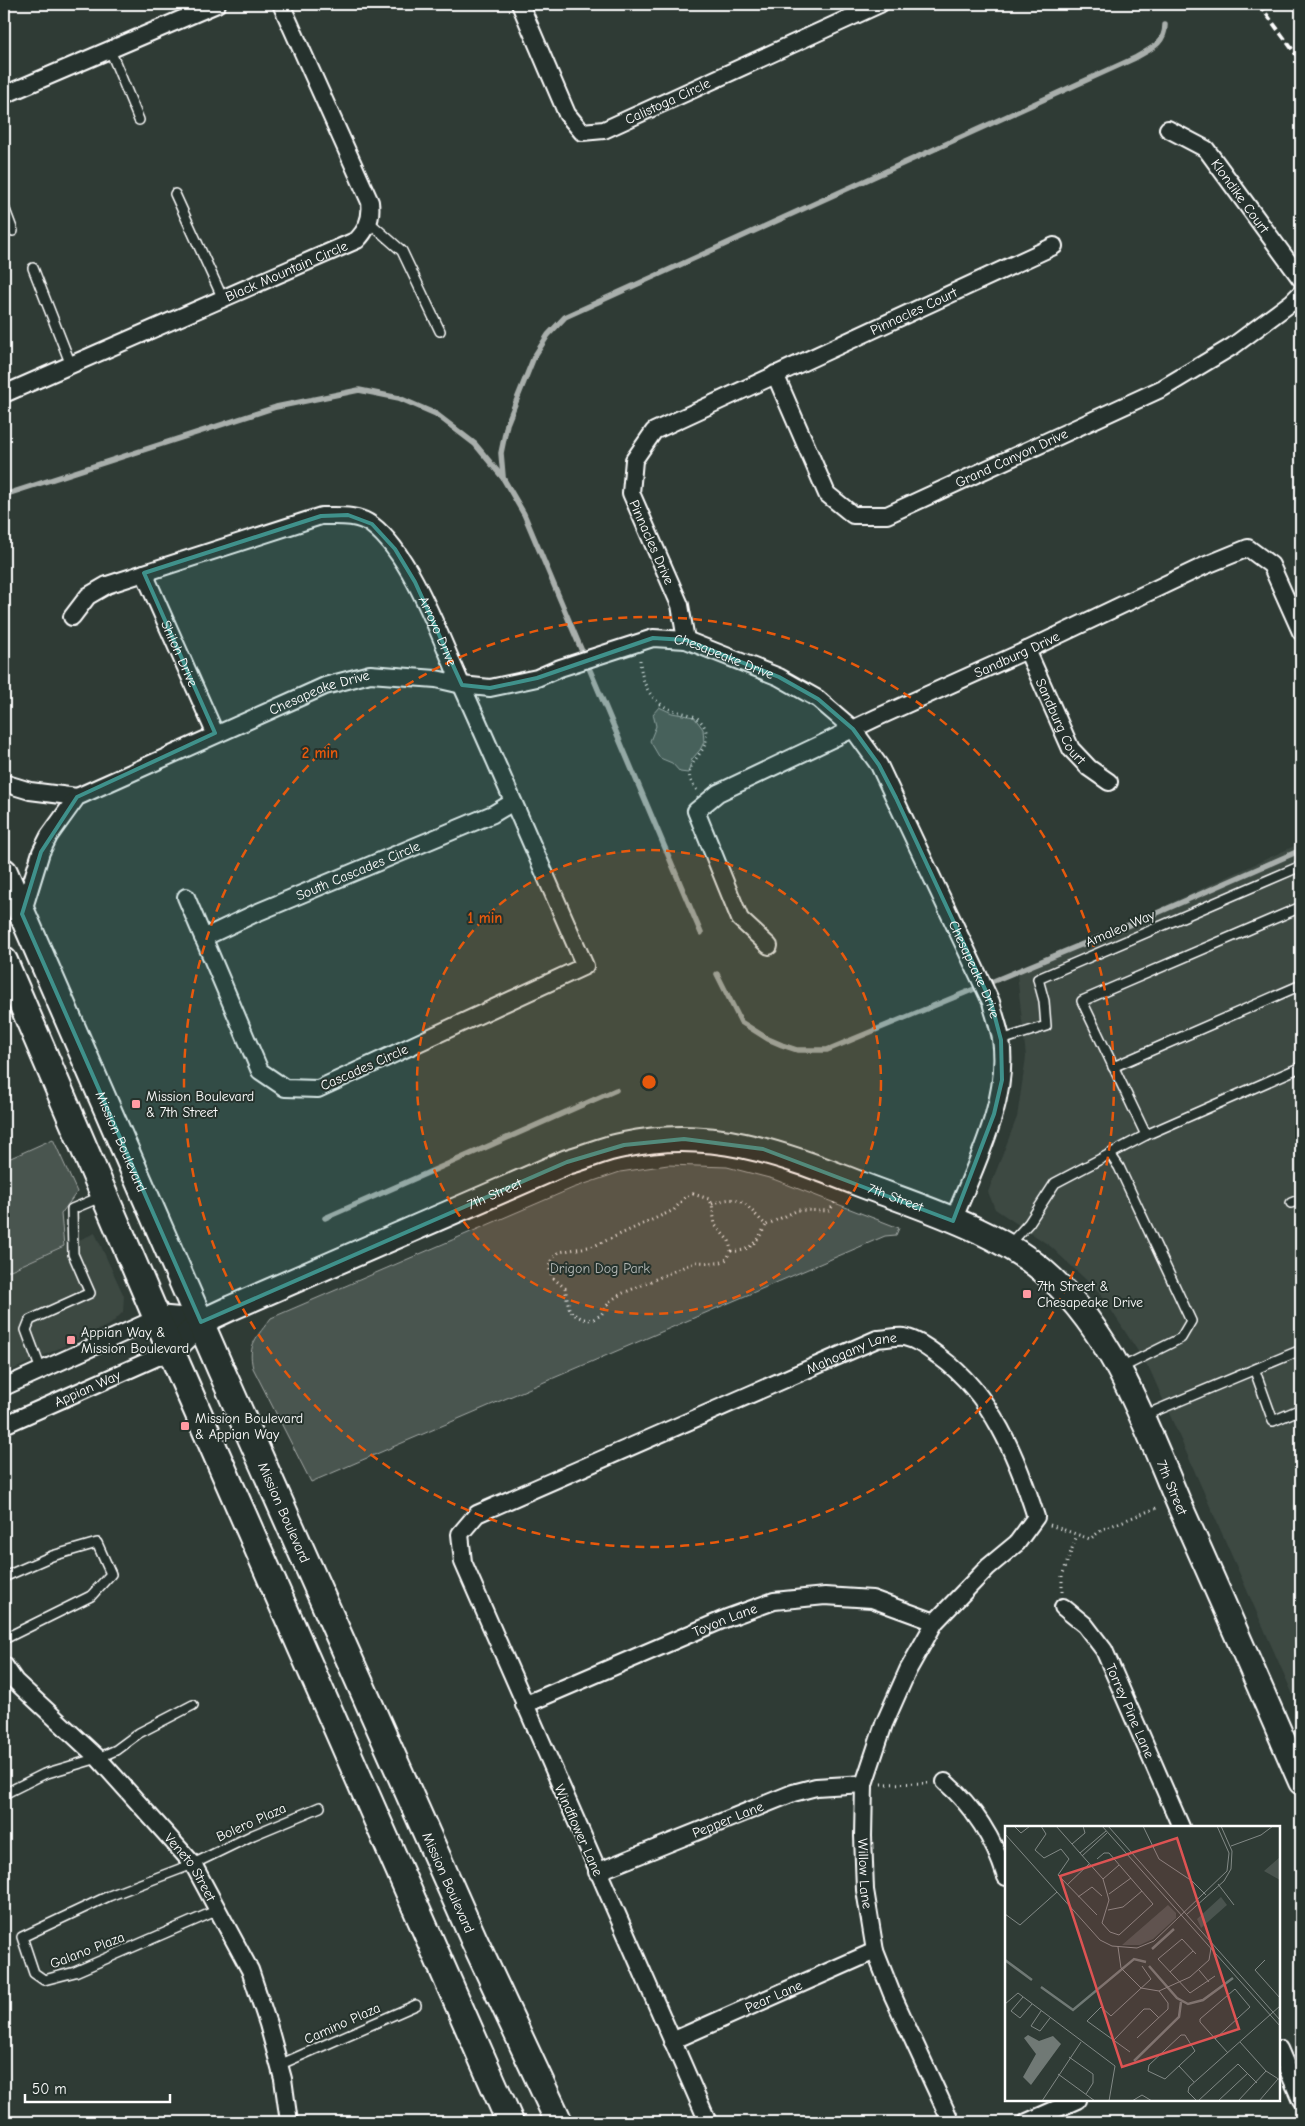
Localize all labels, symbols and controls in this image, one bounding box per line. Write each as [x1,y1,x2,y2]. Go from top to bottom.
street label: Calistoga Circle [622,75,713,128]
street label: Klondike Court [1207,156,1273,237]
street label: Black Mountain Circle [223,237,350,305]
street label: Pinnacles Court [868,284,961,339]
street label: Grand Canyon Drive [952,425,1070,492]
street label: Pinnacles Drive [625,497,678,587]
street label: Arroyo Drive [415,593,460,669]
street label: Shiloh Drive [157,618,201,690]
street label: Sandburg Drive [971,628,1062,682]
street label: Chesapeake Drive [673,631,776,683]
street label: Chesapeake Drive [266,667,371,719]
street label: Sandburg Court [1032,676,1090,769]
text: 2 min [302,744,338,762]
street label: South Cascades Circle [293,837,423,904]
street label: Amaleo Way [1083,906,1158,951]
text: 1 min [468,909,502,927]
street label: Chesapeake Drive [945,918,1003,1021]
street label: Cascades Circle [318,1041,411,1094]
centre of rings [640,1073,658,1091]
place label: Mission Boulevard & 7th Street [146,1088,254,1121]
street label: Mission Boulevard [92,1089,150,1195]
marker: Mission Boulevard & 7th Street [130,1098,142,1110]
street label: 7th Street [465,1174,525,1213]
street label: 7th Street [865,1180,927,1216]
park label: Drigon Dog Park [550,1260,650,1277]
place label: 7th Street & Chesapeake Drive [1037,1278,1143,1311]
marker: 7th Street & Chesapeake Drive [1021,1288,1033,1300]
place label: Appian Way & Mission Boulevard [81,1324,189,1357]
street label: Mahogany Lane [804,1329,898,1378]
marker: Appian Way & Mission Boulevard [65,1334,77,1346]
street label: Appian Way [52,1366,124,1411]
place label: Mission Boulevard & Appian Way [195,1410,303,1443]
marker: Mission Boulevard & Appian Way [179,1420,191,1432]
street label: 7th Street [1153,1458,1191,1519]
street label: Mission Boulevard [254,1460,313,1566]
street label: Toyon Lane [690,1600,759,1641]
street label: Torrey Pine Lane [1102,1661,1158,1761]
street label: Windflower Lane [551,1782,606,1879]
street label: Pepper Lane [690,1798,766,1842]
street label: Bolero Plaza [214,1800,289,1845]
inset map [1005,1826,1280,2101]
street label: Veneto Street [161,1830,220,1905]
street label: Mission Boulevard [418,1830,478,1936]
street label: Willow Lane [854,1838,876,1910]
street label: Galano Plaza [47,1928,127,1972]
street label: Pear Lane [743,1976,805,2017]
street label: Camino Plaza [302,1999,383,2048]
scale bar [25,2071,170,2103]
text: 50 m [32,2080,67,2098]

